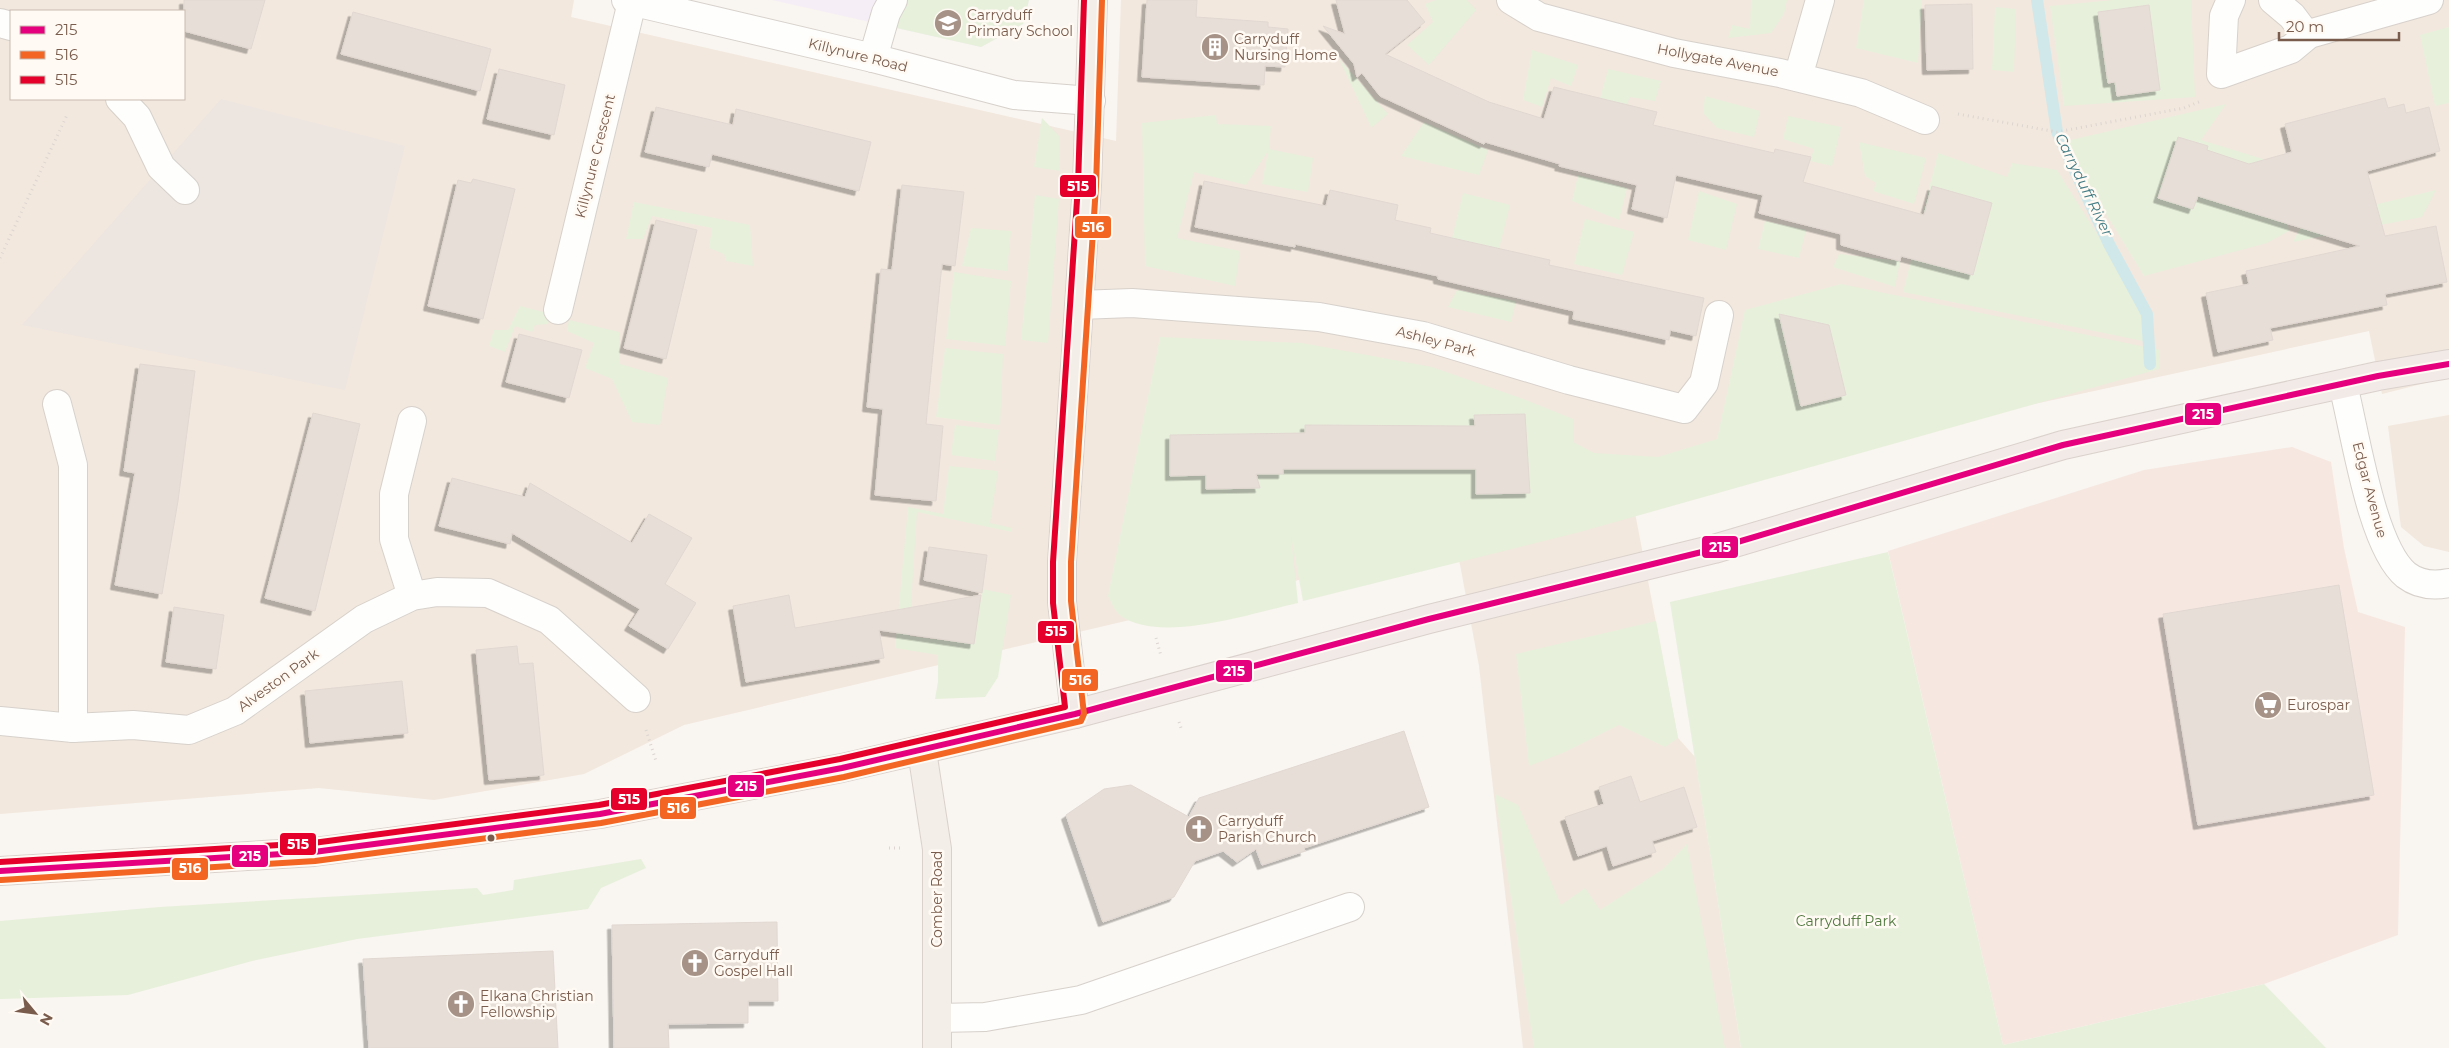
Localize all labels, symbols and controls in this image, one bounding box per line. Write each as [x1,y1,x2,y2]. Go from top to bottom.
place label: Carryduff Primary School [967,6,1073,40]
school or university icon: Carryduff Primary School [933,8,963,38]
legend [10,10,185,100]
scale bar [2279,10,2399,42]
text: 20 m [2286,17,2324,36]
text: 215 [55,20,77,39]
place label: Carryduff Nursing Home [1234,30,1337,64]
building icon: Carryduff Nursing Home [1200,32,1230,62]
street label: Killynure Road [806,34,910,76]
street label: Hollygate Avenue [1656,39,1780,81]
text: 516 [55,45,78,64]
text: 515 [55,70,77,89]
street label: Killynure Crescent [571,92,619,220]
water label: Carryduff River [2051,130,2118,240]
line badge: 515 [1059,174,1097,198]
text: 515 [1067,177,1089,195]
line badge: 516 [1074,215,1112,239]
text: 516 [1082,218,1104,236]
street label: Ashley Park [1394,322,1478,360]
line badge: 215 [2184,402,2222,426]
text: 215 [2192,405,2214,423]
street label: Edgar Avenue [2349,440,2391,540]
line badge: 215 [1701,535,1739,559]
text: 215 [1709,538,1731,556]
line badge: 515 [1037,620,1075,644]
text: 515 [1045,622,1067,640]
street label: Alveston Park [234,644,323,715]
line badge: 215 [1215,659,1253,683]
text: 215 [1223,662,1245,680]
line badge: 516 [1061,668,1099,692]
text: 516 [1069,671,1091,689]
supermarket icon: Eurospar [2253,690,2283,720]
place label: Eurospar [2287,696,2350,714]
line badge: 215 [727,774,765,798]
text: 215 [735,777,757,795]
line badge: 515 [610,787,648,811]
text: 515 [618,790,640,808]
line badge: 516 [659,796,697,820]
text: 516 [667,799,689,817]
place label: Carryduff Parish Church [1218,812,1317,846]
church icon: Carryduff Parish Church [1184,814,1214,844]
line badge: 515 [279,832,317,856]
unlabelled marker [486,833,496,843]
text: 515 [287,835,309,853]
line badge: 215 [231,844,269,868]
text: 215 [239,847,261,865]
street label: Comber Road [928,850,946,948]
line badge: 516 [171,857,209,881]
text: 516 [179,859,201,877]
park label: Carryduff Park [1796,912,1897,930]
place label: Carryduff Gospel Hall [714,946,793,980]
church icon: Carryduff Gospel Hall [680,948,710,978]
place label: Elkana Christian Fellowship [480,987,594,1021]
north arrow [10,988,60,1038]
church icon: Elkana Christian Fellowship [446,989,476,1019]
text: N [36,1010,57,1029]

